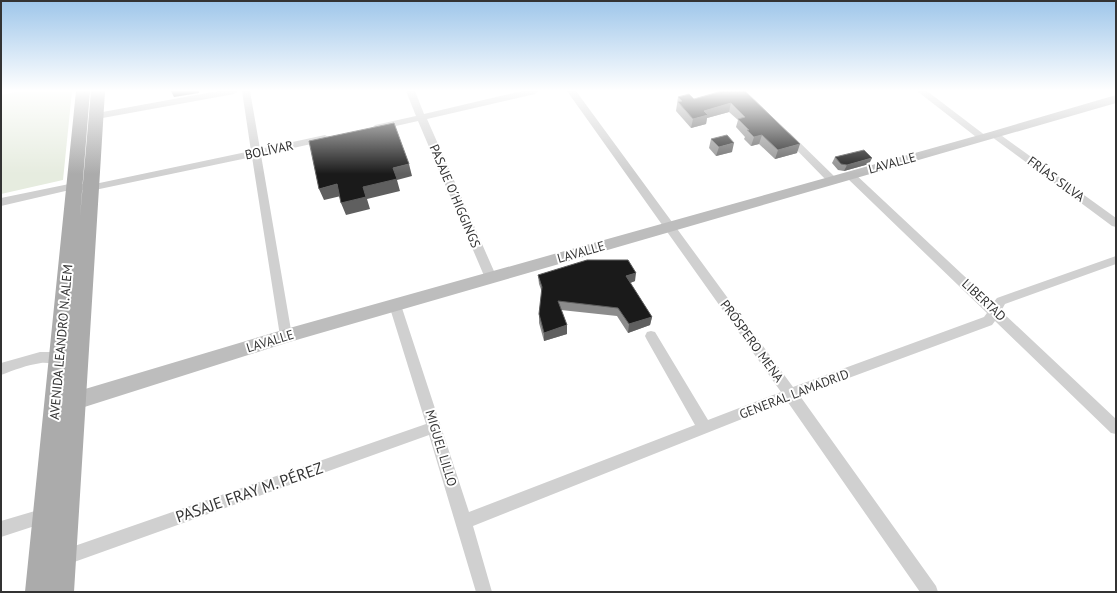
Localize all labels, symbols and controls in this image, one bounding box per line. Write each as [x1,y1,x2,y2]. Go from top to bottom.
street label: BOLÍVAR [243,137,295,163]
street label: PASAJE O´HIGGINGS [425,142,485,250]
street label: LAVALLE [866,148,918,178]
street label: FRÍAS SILVA [1024,153,1088,206]
street label: LAVALLE [555,237,607,267]
street label: AVENIDA LEANDRO N. ALEM [46,264,76,420]
street label: LIBERTAD [958,275,1010,325]
street label: PRÓSPERO MENA [716,297,788,386]
street label: LAVALLE [244,326,296,356]
street label: GENERAL LAMADRID [737,365,851,423]
street label: MIGUEL LILLO [421,408,461,488]
street label: PASAJE FRAY M. PÉREZ [173,457,326,527]

